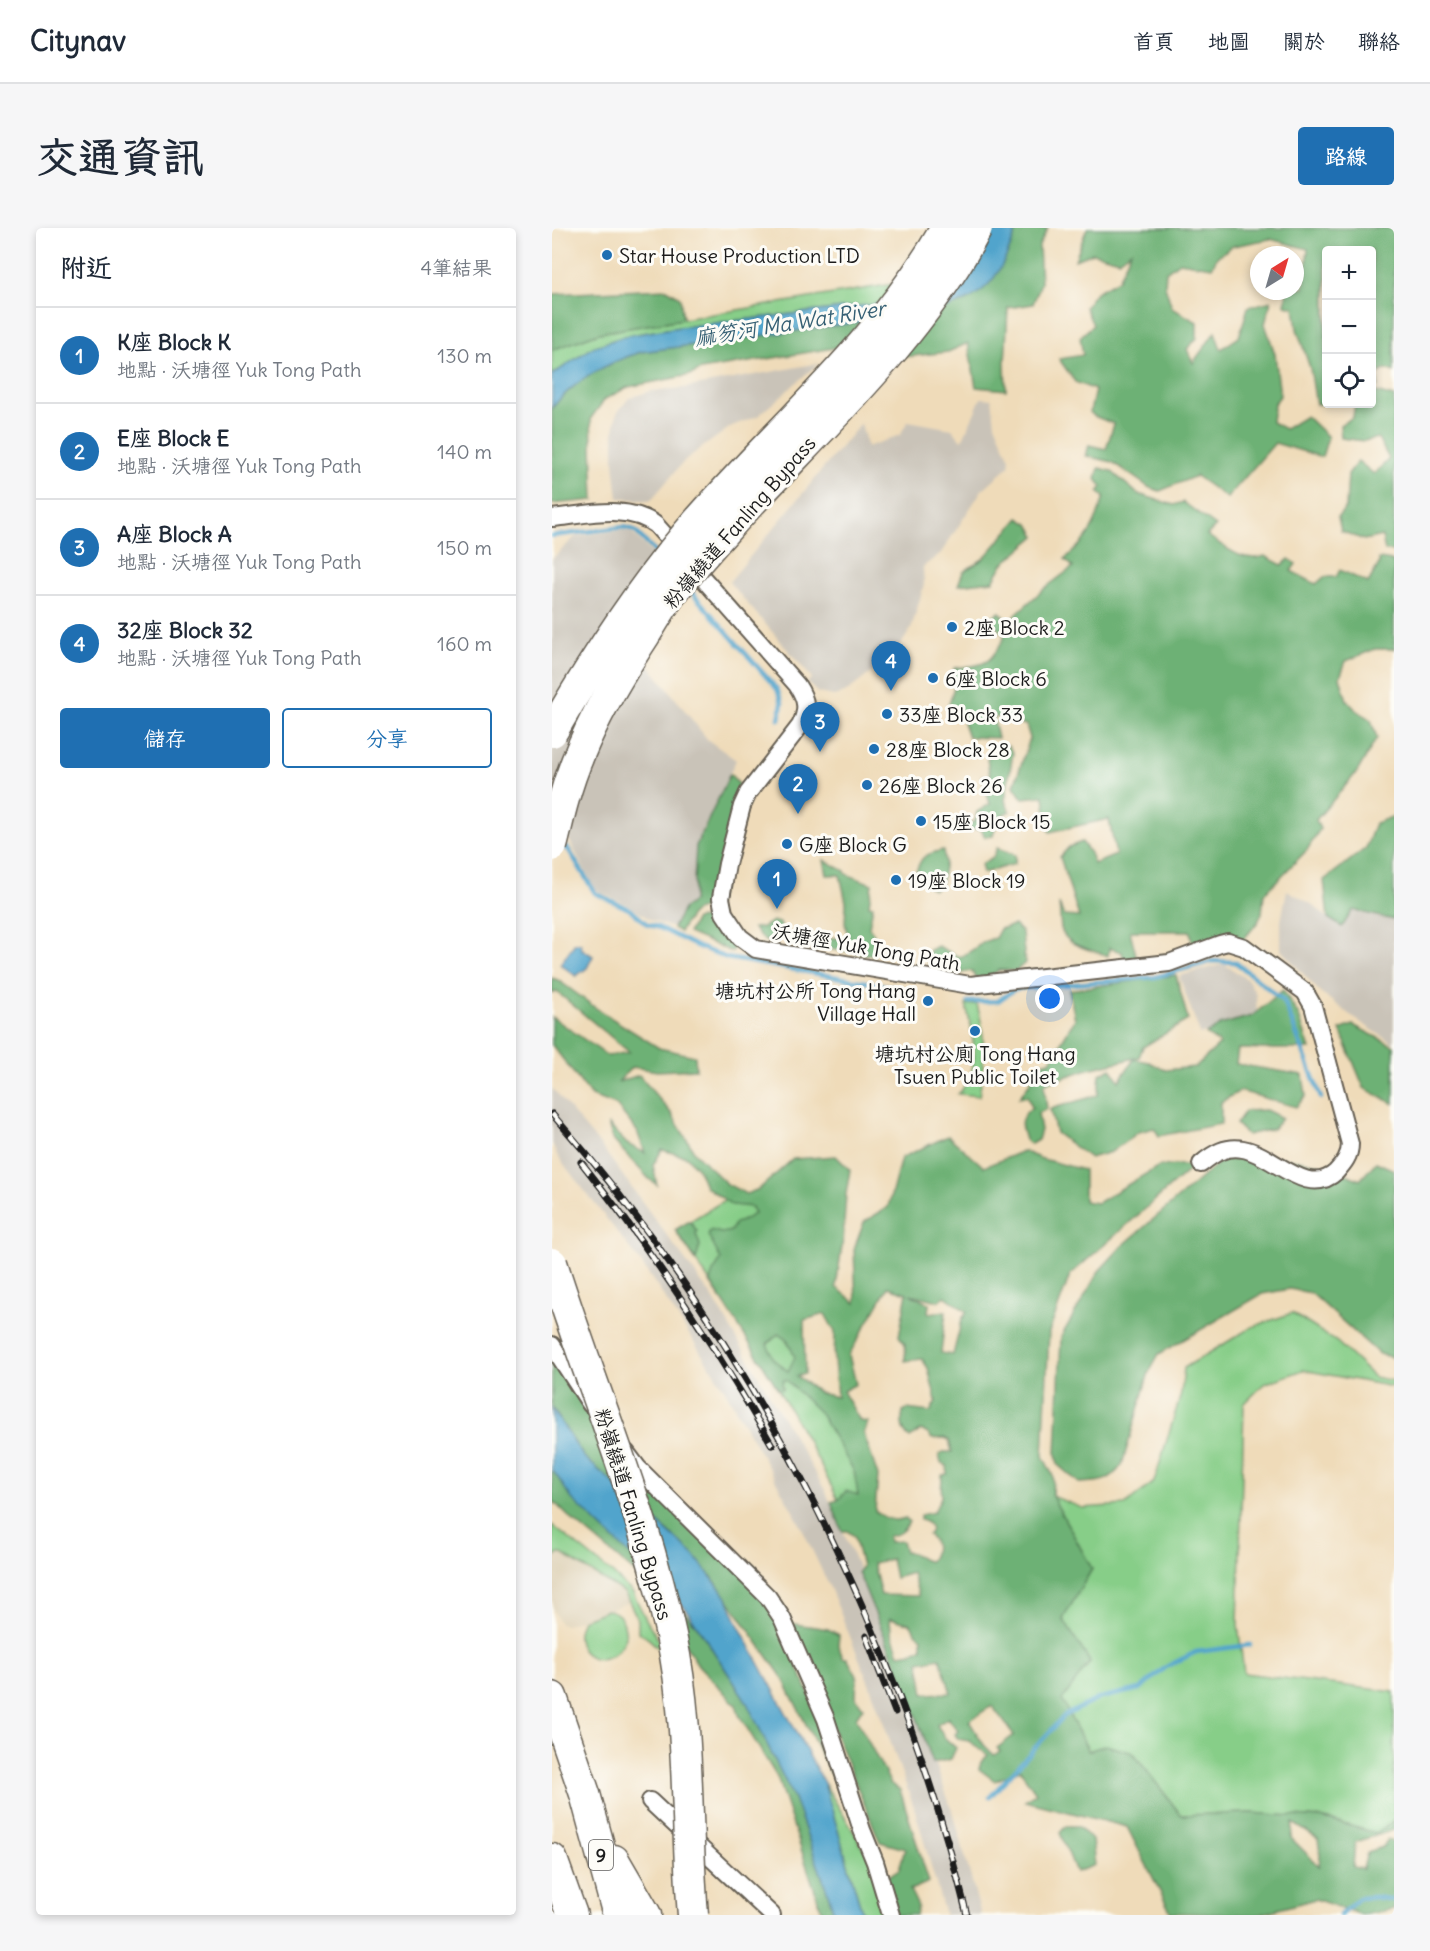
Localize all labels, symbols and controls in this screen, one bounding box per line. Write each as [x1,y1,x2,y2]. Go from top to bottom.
text: Citynav [30,23,126,59]
text: 首頁 [1133,28,1175,55]
text: 地圖 [1208,28,1250,55]
text: 關於 [1283,28,1325,55]
text: 聯絡 [1358,28,1400,55]
button: 路線 [1298,127,1394,185]
text: 交通資訊 [36,131,204,183]
place label: Star House Production LTD [619,243,860,268]
north arrow [1250,246,1304,300]
map controls [1322,246,1376,408]
button: + [1322,246,1376,300]
marker: Star House Production LTD [600,248,614,262]
text: 附近 [60,251,112,284]
text: 4筆結果 [420,255,492,280]
water label: 麻笏河 Ma Wat River [693,294,890,351]
button: − [1322,300,1376,354]
text: K座 Block K [117,328,231,356]
text: 1 [76,343,83,368]
text: 130 m [437,343,492,368]
button: locate [1322,354,1376,408]
text: 地點 · 沃塘徑 Yuk Tong Path [117,357,362,382]
text: E座 Block E [117,424,229,452]
street label: 粉嶺繞道 Fanling Bypass [657,431,821,613]
text: 2 [74,439,85,464]
text: 140 m [437,439,492,464]
text: 地點 · 沃塘徑 Yuk Tong Path [117,453,362,478]
text: A座 Block A [117,520,232,548]
text: 3 [74,535,85,560]
text: 150 m [437,535,492,560]
text: 地點 · 沃塘徑 Yuk Tong Path [117,549,362,574]
place label: 2座 Block 2 [964,615,1065,640]
text: 32座 Block 32 [117,616,253,644]
marker: 2座 Block 2 [945,620,959,634]
text: 4 [74,631,85,656]
text: 160 m [437,631,492,656]
pin: 4 [872,642,910,691]
text: 地點 · 沃塘徑 Yuk Tong Path [117,645,362,670]
place label: 6座 Block 6 [945,666,1047,691]
marker: 6座 Block 6 [926,671,940,685]
pin: 3 [800,702,840,752]
place label: 33座 Block 33 [899,702,1023,727]
marker: 33座 Block 33 [880,707,894,721]
button: 儲存 [60,708,270,768]
button: 分享 [282,708,492,768]
place label: 28座 Block 28 [886,737,1010,762]
marker: 28座 Block 28 [867,742,881,756]
pin: 2 [778,764,818,814]
place label: 26座 Block 26 [879,773,1003,798]
marker: 26座 Block 26 [860,778,874,792]
place label: 15座 Block 15 [933,809,1051,834]
marker: 15座 Block 15 [914,814,928,828]
place label: G座 Block G [799,832,907,857]
marker: G座 Block G [780,837,794,851]
pin: 1 [758,860,796,909]
place label: 19座 Block 19 [908,868,1026,893]
marker: 19座 Block 19 [889,873,903,887]
street label: 沃塘徑 Yuk Tong Path [770,918,962,976]
place label: 塘坑村公所 Tong Hang Village Hall [715,978,916,1026]
your location [1035,984,1064,1013]
marker: 塘坑村公所 Tong Hang Village Hall [921,994,935,1008]
marker: 塘坑村公廁 Tong Hang Tsuen Public Toilet [968,1024,982,1038]
place label: 塘坑村公廁 Tong Hang Tsuen Public Toilet [874,1041,1076,1089]
street label: 粉嶺繞道 Fanling Bypass [590,1405,678,1623]
road number: 9 [589,1840,613,1870]

